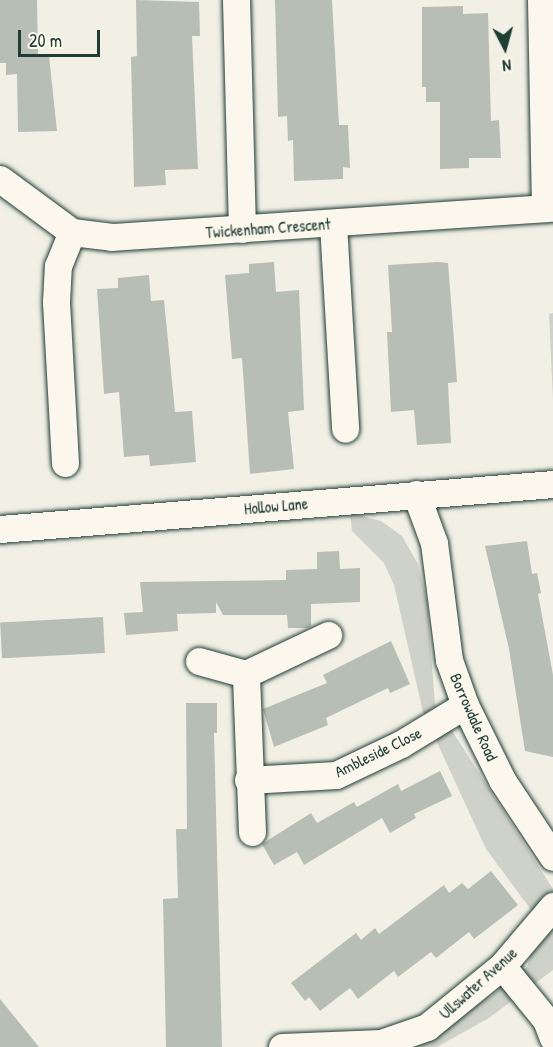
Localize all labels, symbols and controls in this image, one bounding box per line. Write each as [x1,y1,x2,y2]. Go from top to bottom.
scale bar [21,18,104,56]
north arrow [475,18,535,78]
text: 20 m [29,28,62,53]
text: N [502,55,512,77]
street label: Twickenham Crescent [205,214,331,242]
street label: Hollow Lane [243,494,309,518]
street label: Borrowdale Road [446,670,502,764]
street label: Ambleside Close [332,723,424,781]
street label: Ullswater Avenue [435,943,521,1023]

